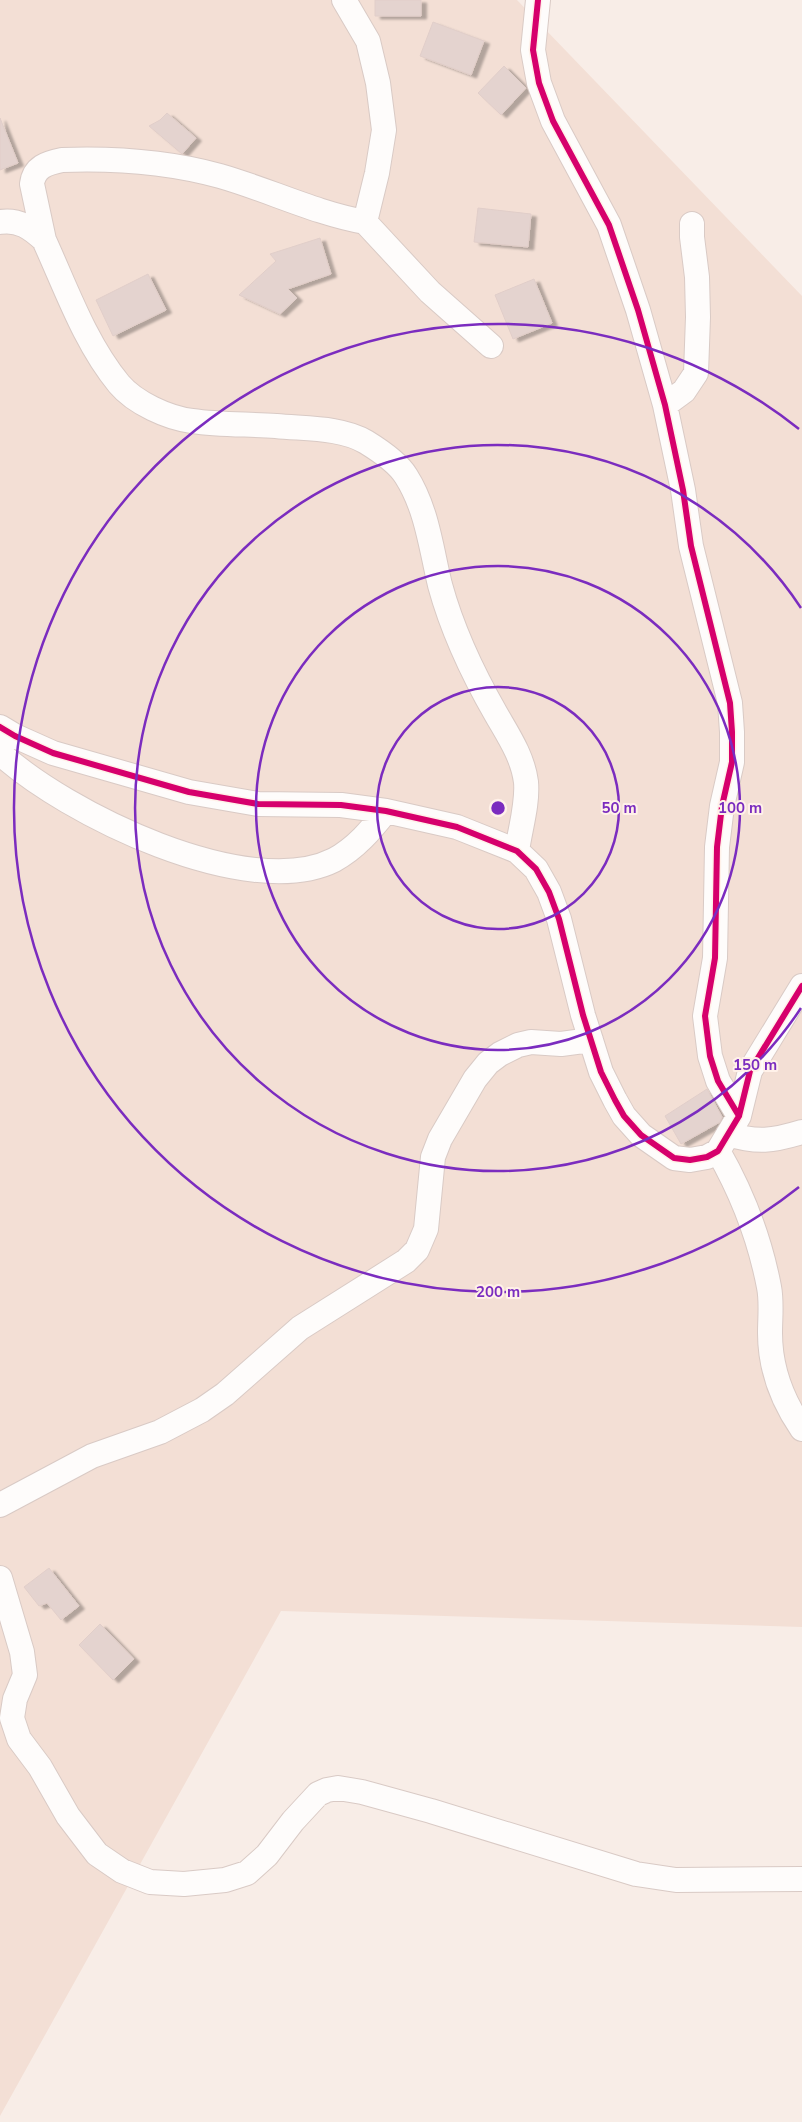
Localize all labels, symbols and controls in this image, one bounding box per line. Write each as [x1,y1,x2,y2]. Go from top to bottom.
text: 50 m [601,798,637,818]
text: 100 m [718,798,762,818]
centre of rings [489,799,507,817]
text: 150 m [733,1055,777,1075]
text: 200 m [476,1282,520,1302]

